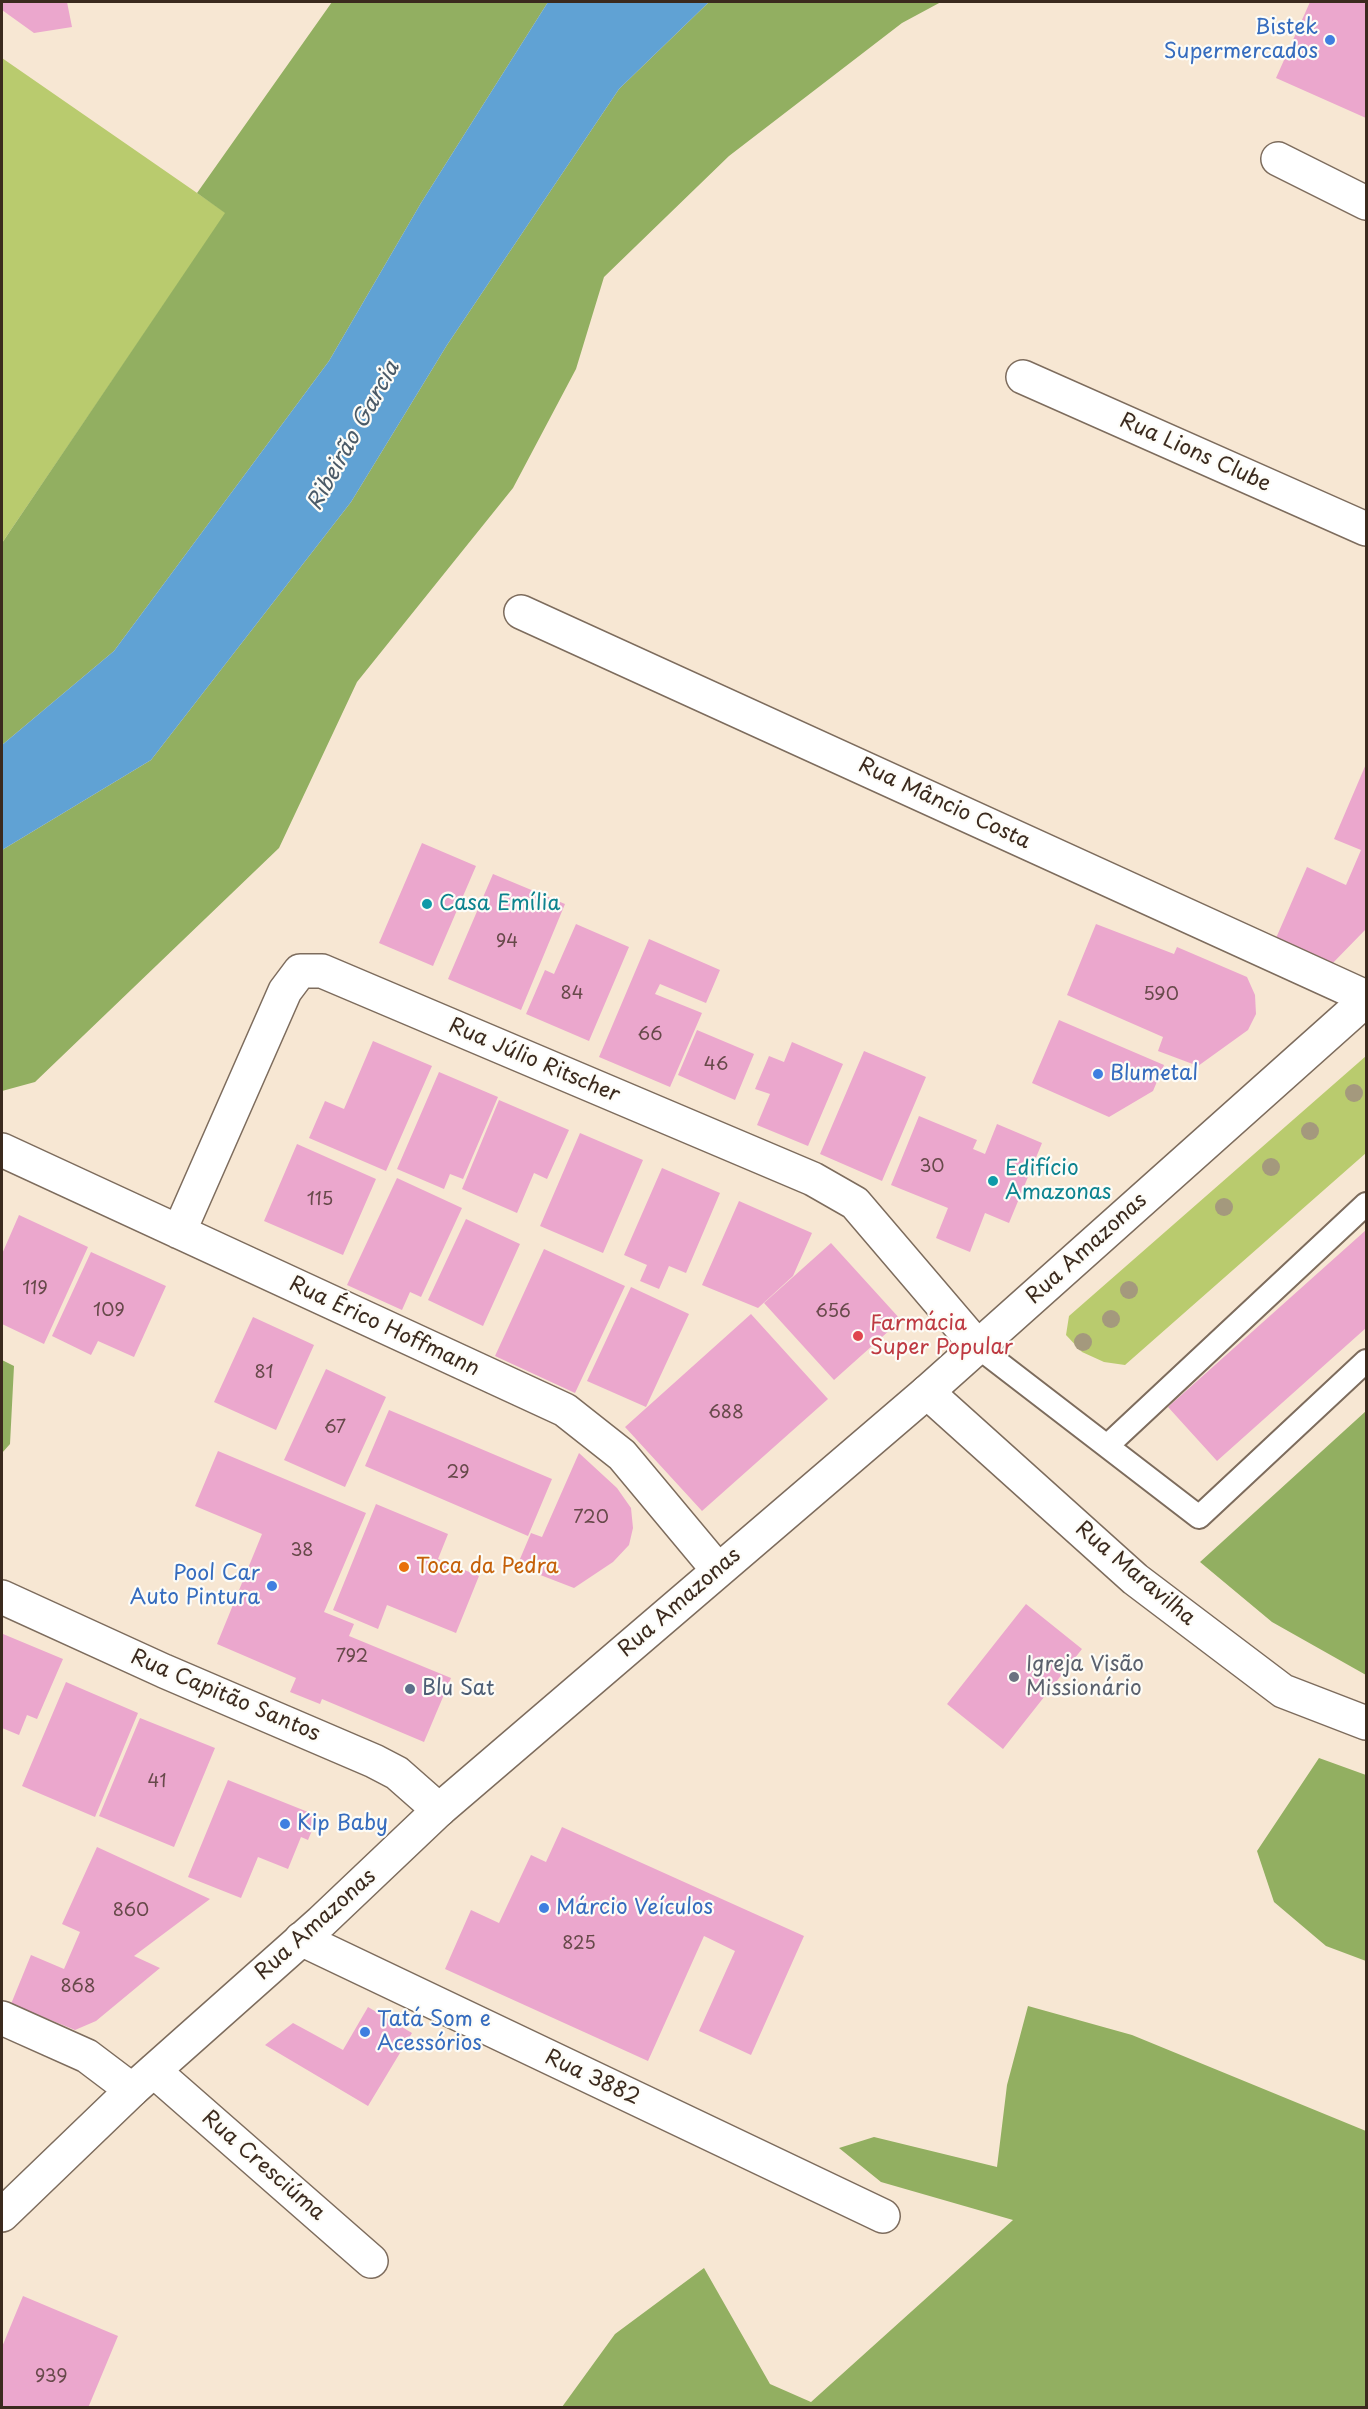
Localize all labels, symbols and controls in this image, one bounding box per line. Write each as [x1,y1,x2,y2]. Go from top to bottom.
place label: Bistek Supermercados [1164,15,1318,65]
marker: Bistek Supermercados [1323,33,1337,47]
water label: Ribeirão Garcia [302,357,406,515]
street label: Rua Lions Clube [1116,408,1274,498]
street label: Rua Mâncio Costa [854,753,1034,855]
place label: Casa Emília [439,891,560,917]
marker: Casa Emília [420,897,434,911]
house number: 94 [496,931,518,953]
house number: 84 [560,983,584,1005]
house number: 590 [1143,984,1179,1006]
street label: Rua Júlio Ritscher [445,1014,623,1108]
house number: 66 [638,1024,662,1046]
house number: 46 [704,1054,728,1076]
place label: Blumetal [1110,1061,1198,1087]
marker: Blumetal [1091,1067,1105,1081]
house number: 30 [919,1156,945,1178]
place label: Edifício Amazonas [1005,1156,1111,1206]
marker: Edifício Amazonas [986,1174,1000,1188]
street label: Rua Amazonas [1022,1188,1152,1310]
house number: 115 [307,1189,333,1211]
street label: Rua Érico Hoffmann [285,1272,483,1382]
house number: 119 [22,1278,48,1300]
house number: 109 [93,1300,125,1322]
house number: 656 [815,1301,851,1323]
place label: Farmácia Super Popular [870,1311,1013,1361]
marker: Farmácia Super Popular [851,1329,865,1343]
house number: 81 [254,1362,274,1384]
house number: 688 [708,1402,744,1424]
house number: 67 [324,1417,346,1439]
house number: 29 [447,1462,469,1484]
house number: 720 [573,1507,609,1529]
street label: Rua Maravilha [1070,1517,1200,1631]
house number: 38 [290,1540,314,1562]
street label: Rua Amazonas [614,1543,746,1663]
place label: Toca da Pedra [416,1554,559,1580]
marker: Toca da Pedra [397,1560,411,1574]
place label: Pool Car Auto Pintura [130,1561,260,1611]
marker: Pool Car Auto Pintura [265,1579,279,1593]
street label: Rua Capitão Santos [127,1645,323,1747]
house number: 792 [336,1646,368,1668]
place label: Igreja Visão Missionário [1026,1652,1144,1702]
marker: Igreja Visão Missionário [1007,1670,1021,1684]
place label: Blu Sat [422,1676,495,1702]
marker: Blu Sat [403,1682,417,1696]
house number: 41 [148,1771,166,1793]
place label: Kip Baby [297,1811,388,1837]
marker: Kip Baby [278,1817,292,1831]
street label: Rua Amazonas [251,1864,381,1986]
place label: Márcio Veículos [556,1895,713,1921]
house number: 860 [113,1900,149,1922]
marker: Márcio Veículos [537,1901,551,1915]
house number: 825 [562,1933,596,1955]
house number: 868 [60,1976,96,1998]
place label: Tatá Som e Acessórios [377,2007,491,2057]
marker: Tatá Som e Acessórios [358,2025,372,2039]
street label: Rua 3882 [541,2045,643,2111]
street label: Rua Cresciúma [196,2106,330,2226]
house number: 939 [35,2366,67,2388]

